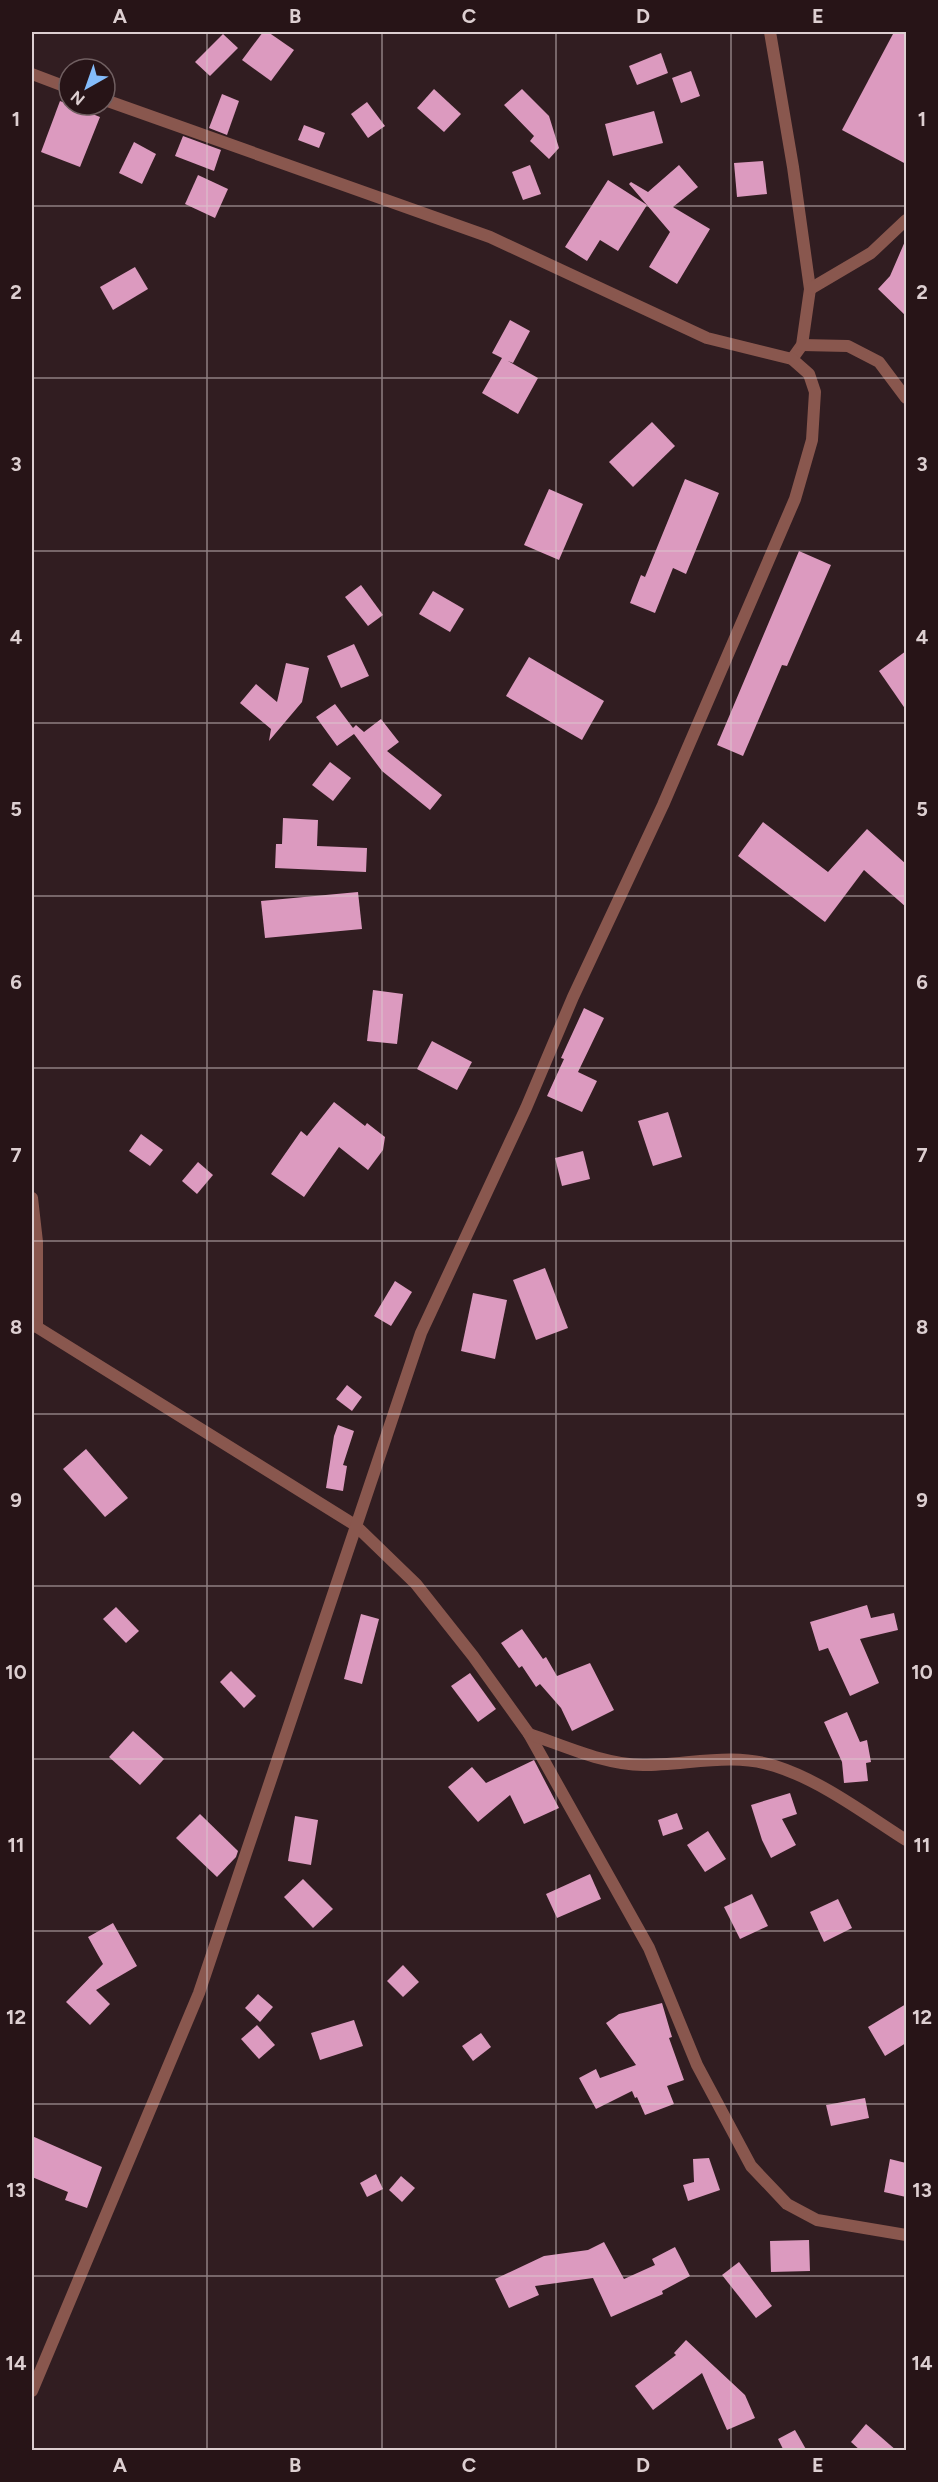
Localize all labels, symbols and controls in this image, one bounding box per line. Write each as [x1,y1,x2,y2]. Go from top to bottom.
text: A [113,4,128,28]
text: B [289,4,301,28]
text: C [462,4,476,28]
text: D [636,4,650,28]
text: E [812,4,824,28]
north arrow [57,57,117,117]
text: N [67,87,89,109]
text: 1 [12,107,20,131]
text: 1 [918,107,926,131]
text: 2 [10,280,22,304]
text: 2 [916,280,928,304]
text: 3 [10,452,22,476]
text: 3 [916,452,928,476]
text: 4 [10,625,23,649]
text: 4 [916,625,929,649]
text: 5 [10,797,22,821]
text: 5 [916,797,928,821]
text: 6 [10,970,22,994]
text: 6 [916,970,928,994]
text: 7 [10,1143,22,1167]
text: 7 [916,1143,928,1167]
text: 8 [10,1315,22,1339]
text: 8 [916,1315,928,1339]
text: 9 [10,1488,22,1512]
text: 9 [916,1488,928,1512]
text: 10 [5,1660,27,1684]
text: 10 [911,1660,933,1684]
text: 11 [8,1833,24,1857]
text: 11 [914,1833,930,1857]
text: 12 [6,2005,26,2029]
text: 12 [912,2005,932,2029]
text: 13 [6,2178,26,2202]
text: 13 [912,2178,932,2202]
text: 14 [5,2351,27,2375]
text: 14 [911,2351,933,2375]
text: A [113,2453,128,2477]
text: B [289,2453,301,2477]
text: C [462,2453,476,2477]
text: D [636,2453,650,2477]
text: E [812,2453,824,2477]

